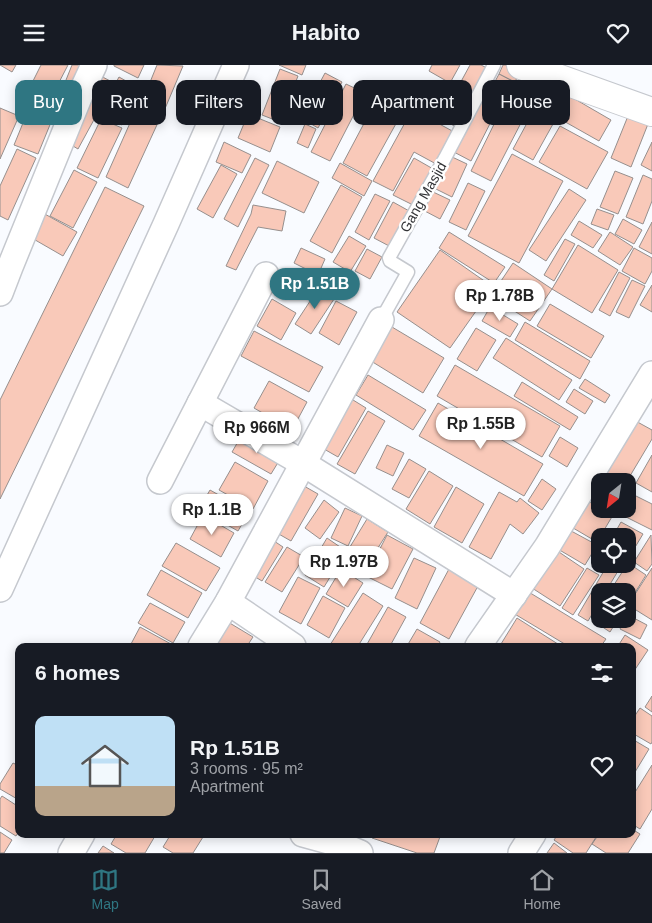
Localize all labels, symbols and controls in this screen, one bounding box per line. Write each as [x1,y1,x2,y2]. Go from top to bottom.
icon: menu [20,19,48,47]
icon: heart [604,19,632,47]
text: Habito [292,20,360,45]
chip: Buy [15,80,82,125]
chip: Rent [92,80,166,125]
chip: Filters [176,80,261,125]
chip: New [271,80,343,125]
chip: Apartment [353,80,472,125]
chip: House [482,80,570,125]
street label: Gang Masjid [396,159,450,235]
pin: Rp 1.51B [263,267,367,310]
text: Rp 1.51B [281,275,349,292]
pin: Rp 1.78B [448,279,552,322]
text: Rp 1.78B [466,287,534,304]
pin: Rp 1.55B [429,407,533,450]
pin: Rp 966M [211,411,303,454]
text: Rp 1.55B [447,415,515,432]
text: Rp 966M [224,419,290,436]
north arrow [591,473,636,517]
map controls [591,473,636,628]
pin: Rp 1.1B [166,493,258,536]
text: Rp 1.1B [182,501,242,518]
button: locate [591,528,636,573]
pin: Rp 1.97B [292,545,396,588]
text: Rp 1.97B [310,553,378,570]
button: layers [591,583,636,628]
icon: filters [588,659,616,687]
text: 6 homes [35,661,120,684]
icon: home [75,736,135,796]
text: Rp 1.51B [190,736,280,759]
icon: heart [588,752,616,780]
text: 3 rooms · 95 m² [190,760,303,777]
text: Apartment [190,778,264,795]
tab: Map [91,866,119,912]
tab: Saved [301,866,341,912]
tab: Home [523,866,561,912]

